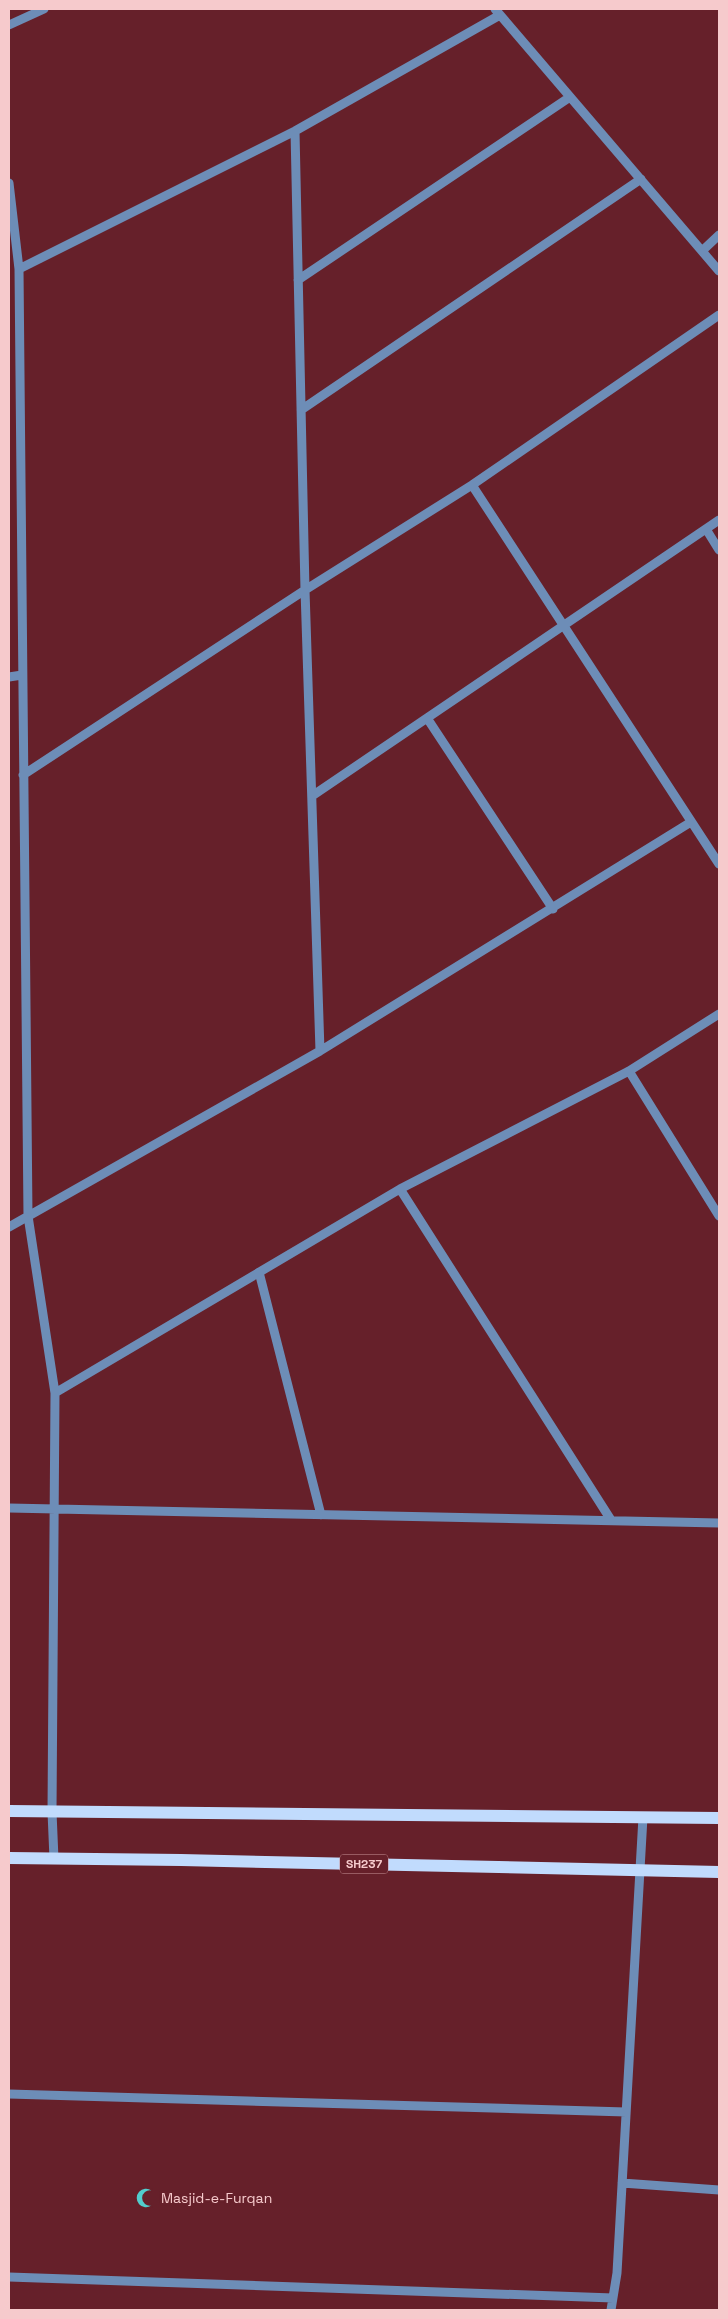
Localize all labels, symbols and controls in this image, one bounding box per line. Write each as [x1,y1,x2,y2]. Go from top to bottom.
road number: SH237 [340,1855,388,1874]
mosque icon: Masjid-e-Furqan [135,2187,157,2209]
place label: Masjid-e-Furqan [161,2189,272,2207]

